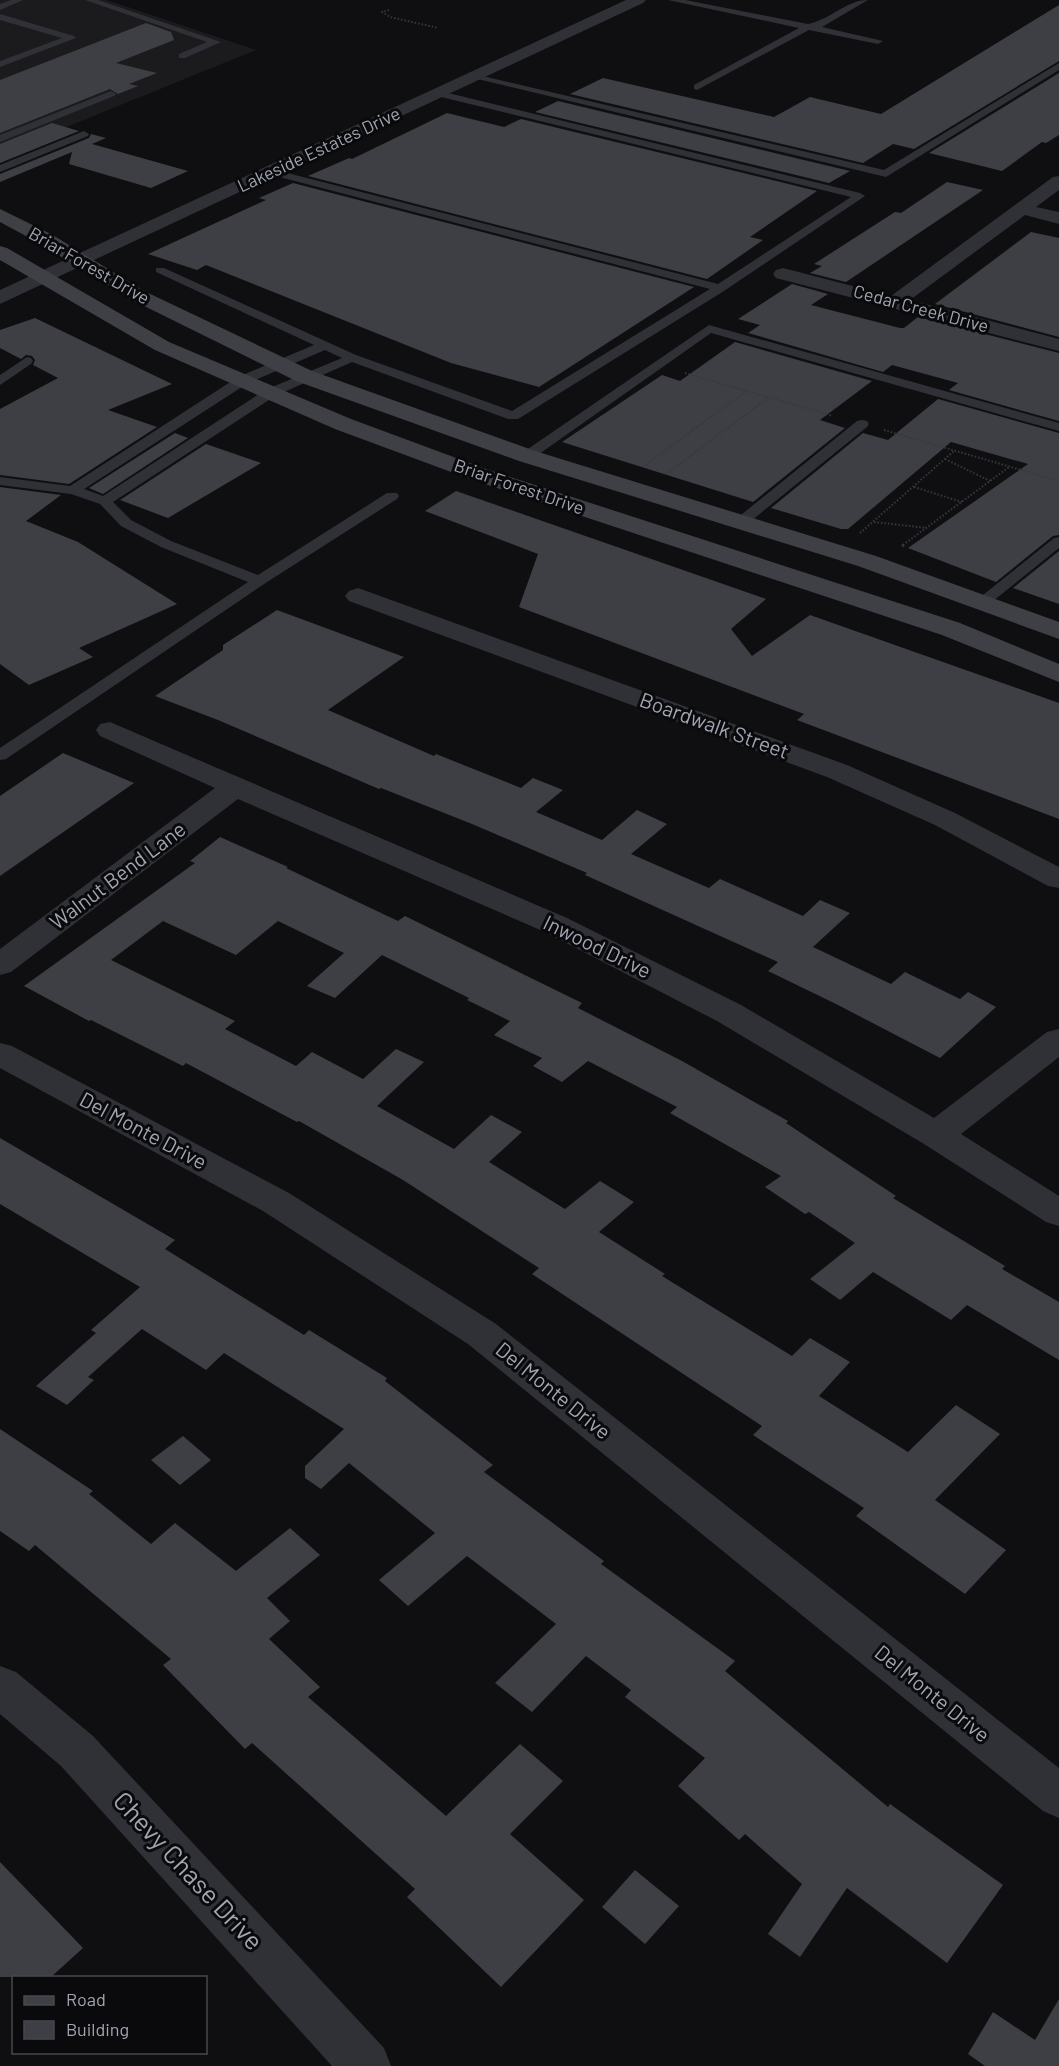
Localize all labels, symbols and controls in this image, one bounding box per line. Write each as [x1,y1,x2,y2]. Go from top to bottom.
street label: Lakeside Estates Drive [234,102,403,196]
street label: Briar Forest Drive [25,222,154,309]
street label: Cedar Creek Drive [851,279,991,337]
street label: Briar Forest Drive [452,454,587,519]
street label: Boardwalk Street [637,686,793,763]
street label: Walnut Bend Lane [44,816,190,934]
street label: Inwood Drive [540,909,656,982]
street label: Del Monte Drive [76,1086,212,1174]
street label: Del Monte Drive [491,1336,616,1444]
street label: Del Monte Drive [870,1639,995,1747]
street label: Chevy Chase Drive [108,1784,270,1956]
legend [12,1976,207,2054]
text: Road [66,1988,106,2010]
text: Building [66,2018,129,2040]

